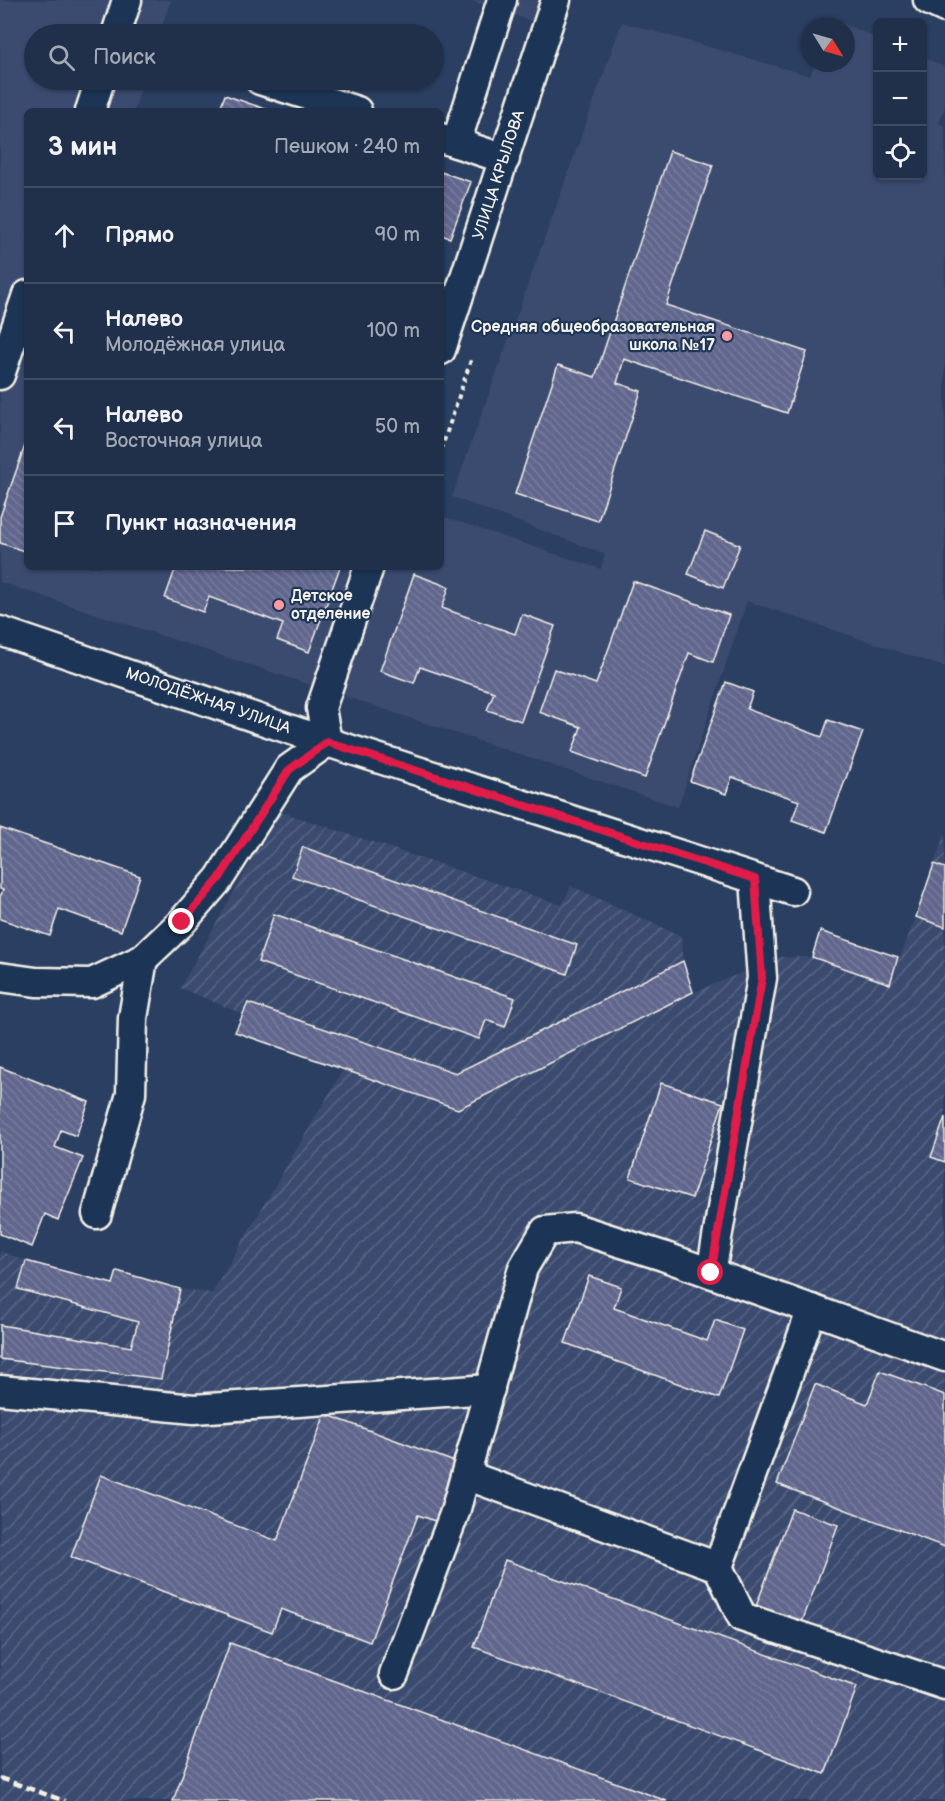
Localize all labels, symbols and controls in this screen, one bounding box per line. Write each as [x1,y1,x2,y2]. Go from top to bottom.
north arrow [801,18,855,72]
map controls [873,18,927,180]
button: + [873,18,927,72]
search box [24,24,444,90]
icon: search [45,41,78,74]
text: Поиск [93,44,156,71]
button: − [873,72,927,126]
street label: УЛИЦА КРЫЛОВА [469,108,529,242]
button: locate [873,126,927,180]
text: 3 мин [48,132,117,163]
text: Пешком · 240 m [274,135,420,159]
icon: ahead [48,219,81,252]
text: Прямо [105,222,174,249]
text: 90 m [375,223,420,247]
text: Налево [105,306,183,333]
icon: left [48,315,81,348]
place label: Средняя общеобразовательная школа №17 [471,318,715,355]
text: 100 m [367,319,420,343]
marker: Средняя общеобразовательная школа №17 [720,329,734,343]
text: Молодёжная улица [105,333,285,357]
text: Налево [105,402,183,429]
icon: left [48,411,81,444]
text: 50 m [375,415,420,439]
text: Восточная улица [105,429,263,453]
icon: arrive [48,507,81,540]
text: Пункт назначения [105,510,297,537]
place label: Детское отделение [291,587,371,624]
marker: Детское отделение [272,598,286,612]
street label: МОЛОДЁЖНАЯ УЛИЦА [123,663,294,738]
route end [168,908,194,934]
route start [697,1259,723,1285]

